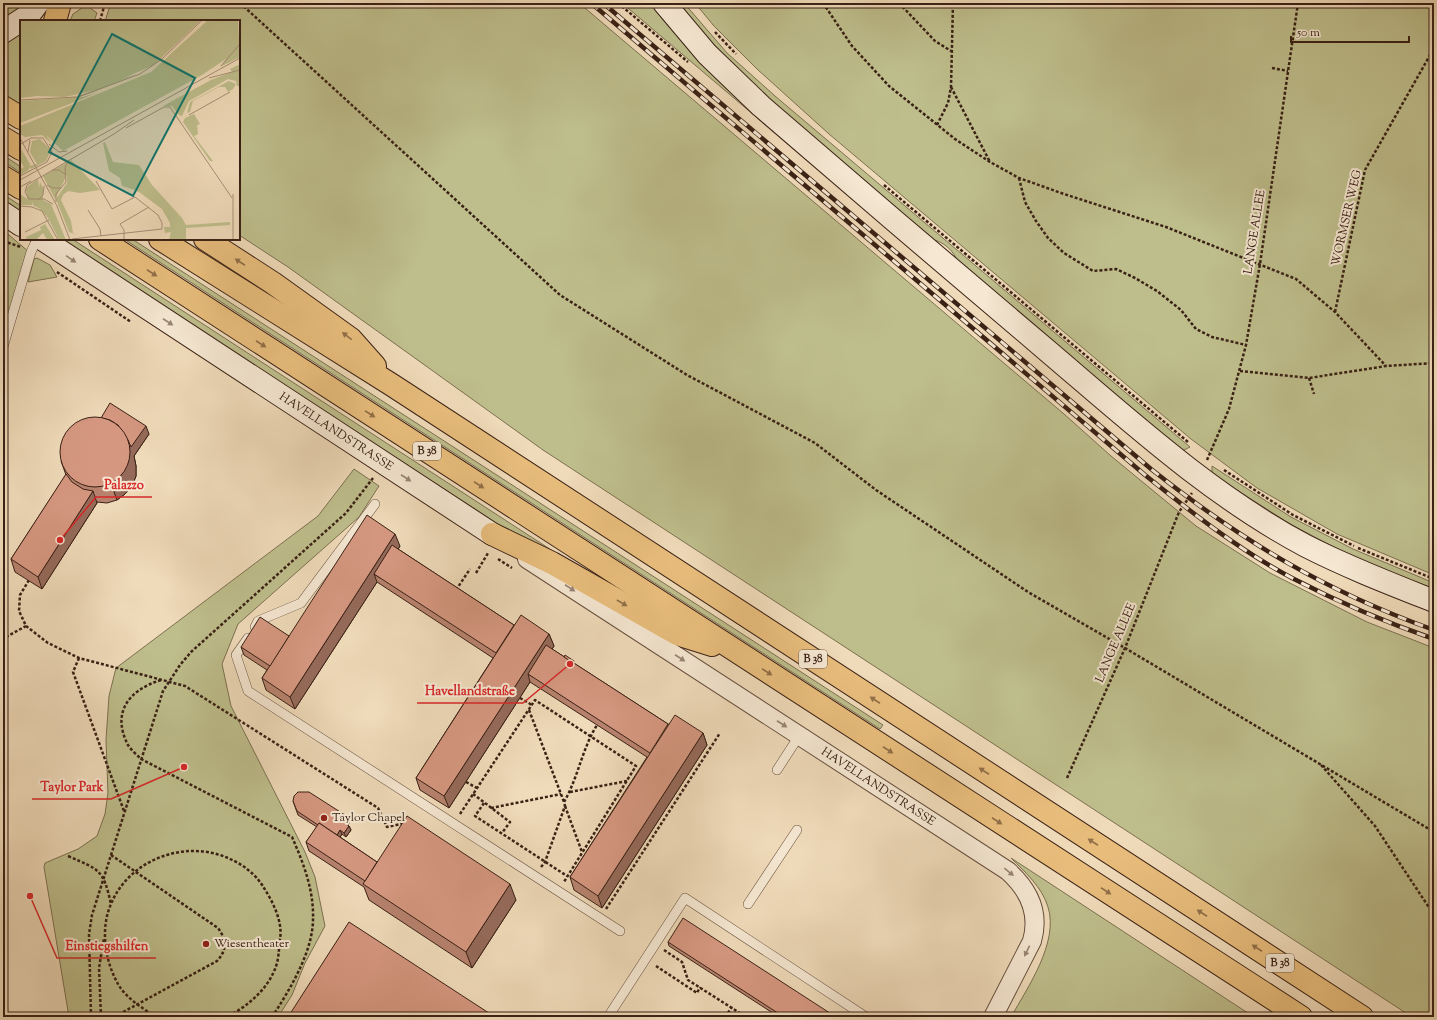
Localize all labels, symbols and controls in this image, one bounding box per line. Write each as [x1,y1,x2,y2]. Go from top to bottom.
scale bar [1291,18,1409,44]
inset map [20,20,240,240]
text: 50 m [1296,24,1320,42]
street label: WORMSER WEG [1327,168,1367,268]
street label: LANGE ALLEE [1239,188,1271,275]
one-way arrow [65,255,77,262]
one-way arrow [235,258,245,266]
one-way arrow [147,269,157,277]
one-way arrow [162,319,174,326]
one-way arrow [341,332,352,340]
one-way arrow [255,340,267,347]
street label: HAVELLANDSTRASSE [275,388,397,476]
one-way arrow [364,411,376,418]
road number: B 38 [413,442,441,460]
callout: Palazzo [96,472,152,497]
one-way arrow [400,474,412,481]
text: Palazzo [104,477,144,495]
one-way arrow [474,481,484,489]
one-way arrow [565,584,575,592]
one-way arrow [616,599,628,606]
street label: LANGE ALLEE [1091,600,1141,686]
road number: B 38 [799,650,827,668]
one-way arrow [675,654,685,662]
one-way arrow [762,668,772,676]
callout: Havellandstraße [417,678,523,703]
text: Havellandstraße [425,683,515,701]
one-way arrow [870,696,881,704]
one-way arrow [776,721,788,728]
street label: HAVELLANDSTRASSE [817,743,939,831]
one-way arrow [882,747,894,754]
one-way arrow [979,767,989,775]
callout: Taylor Park [32,774,111,799]
text: Taylor Park [40,779,105,797]
place label: Taylor Chapel [332,809,406,827]
marker: Taylor Chapel [319,813,329,823]
one-way arrow [992,817,1002,825]
one-way arrow [1087,838,1099,845]
one-way arrow [1004,868,1015,877]
one-way arrow [1101,888,1112,895]
one-way arrow [1196,909,1208,916]
callout: Einstiegshilfen [57,933,156,958]
place label: Wiesentheater [214,935,290,953]
text: Einstiegshilfen [66,938,149,956]
marker: Wiesentheater [201,939,211,949]
one-way arrow [1251,945,1263,952]
one-way arrow [1024,946,1030,957]
road number: B 38 [1266,954,1294,972]

